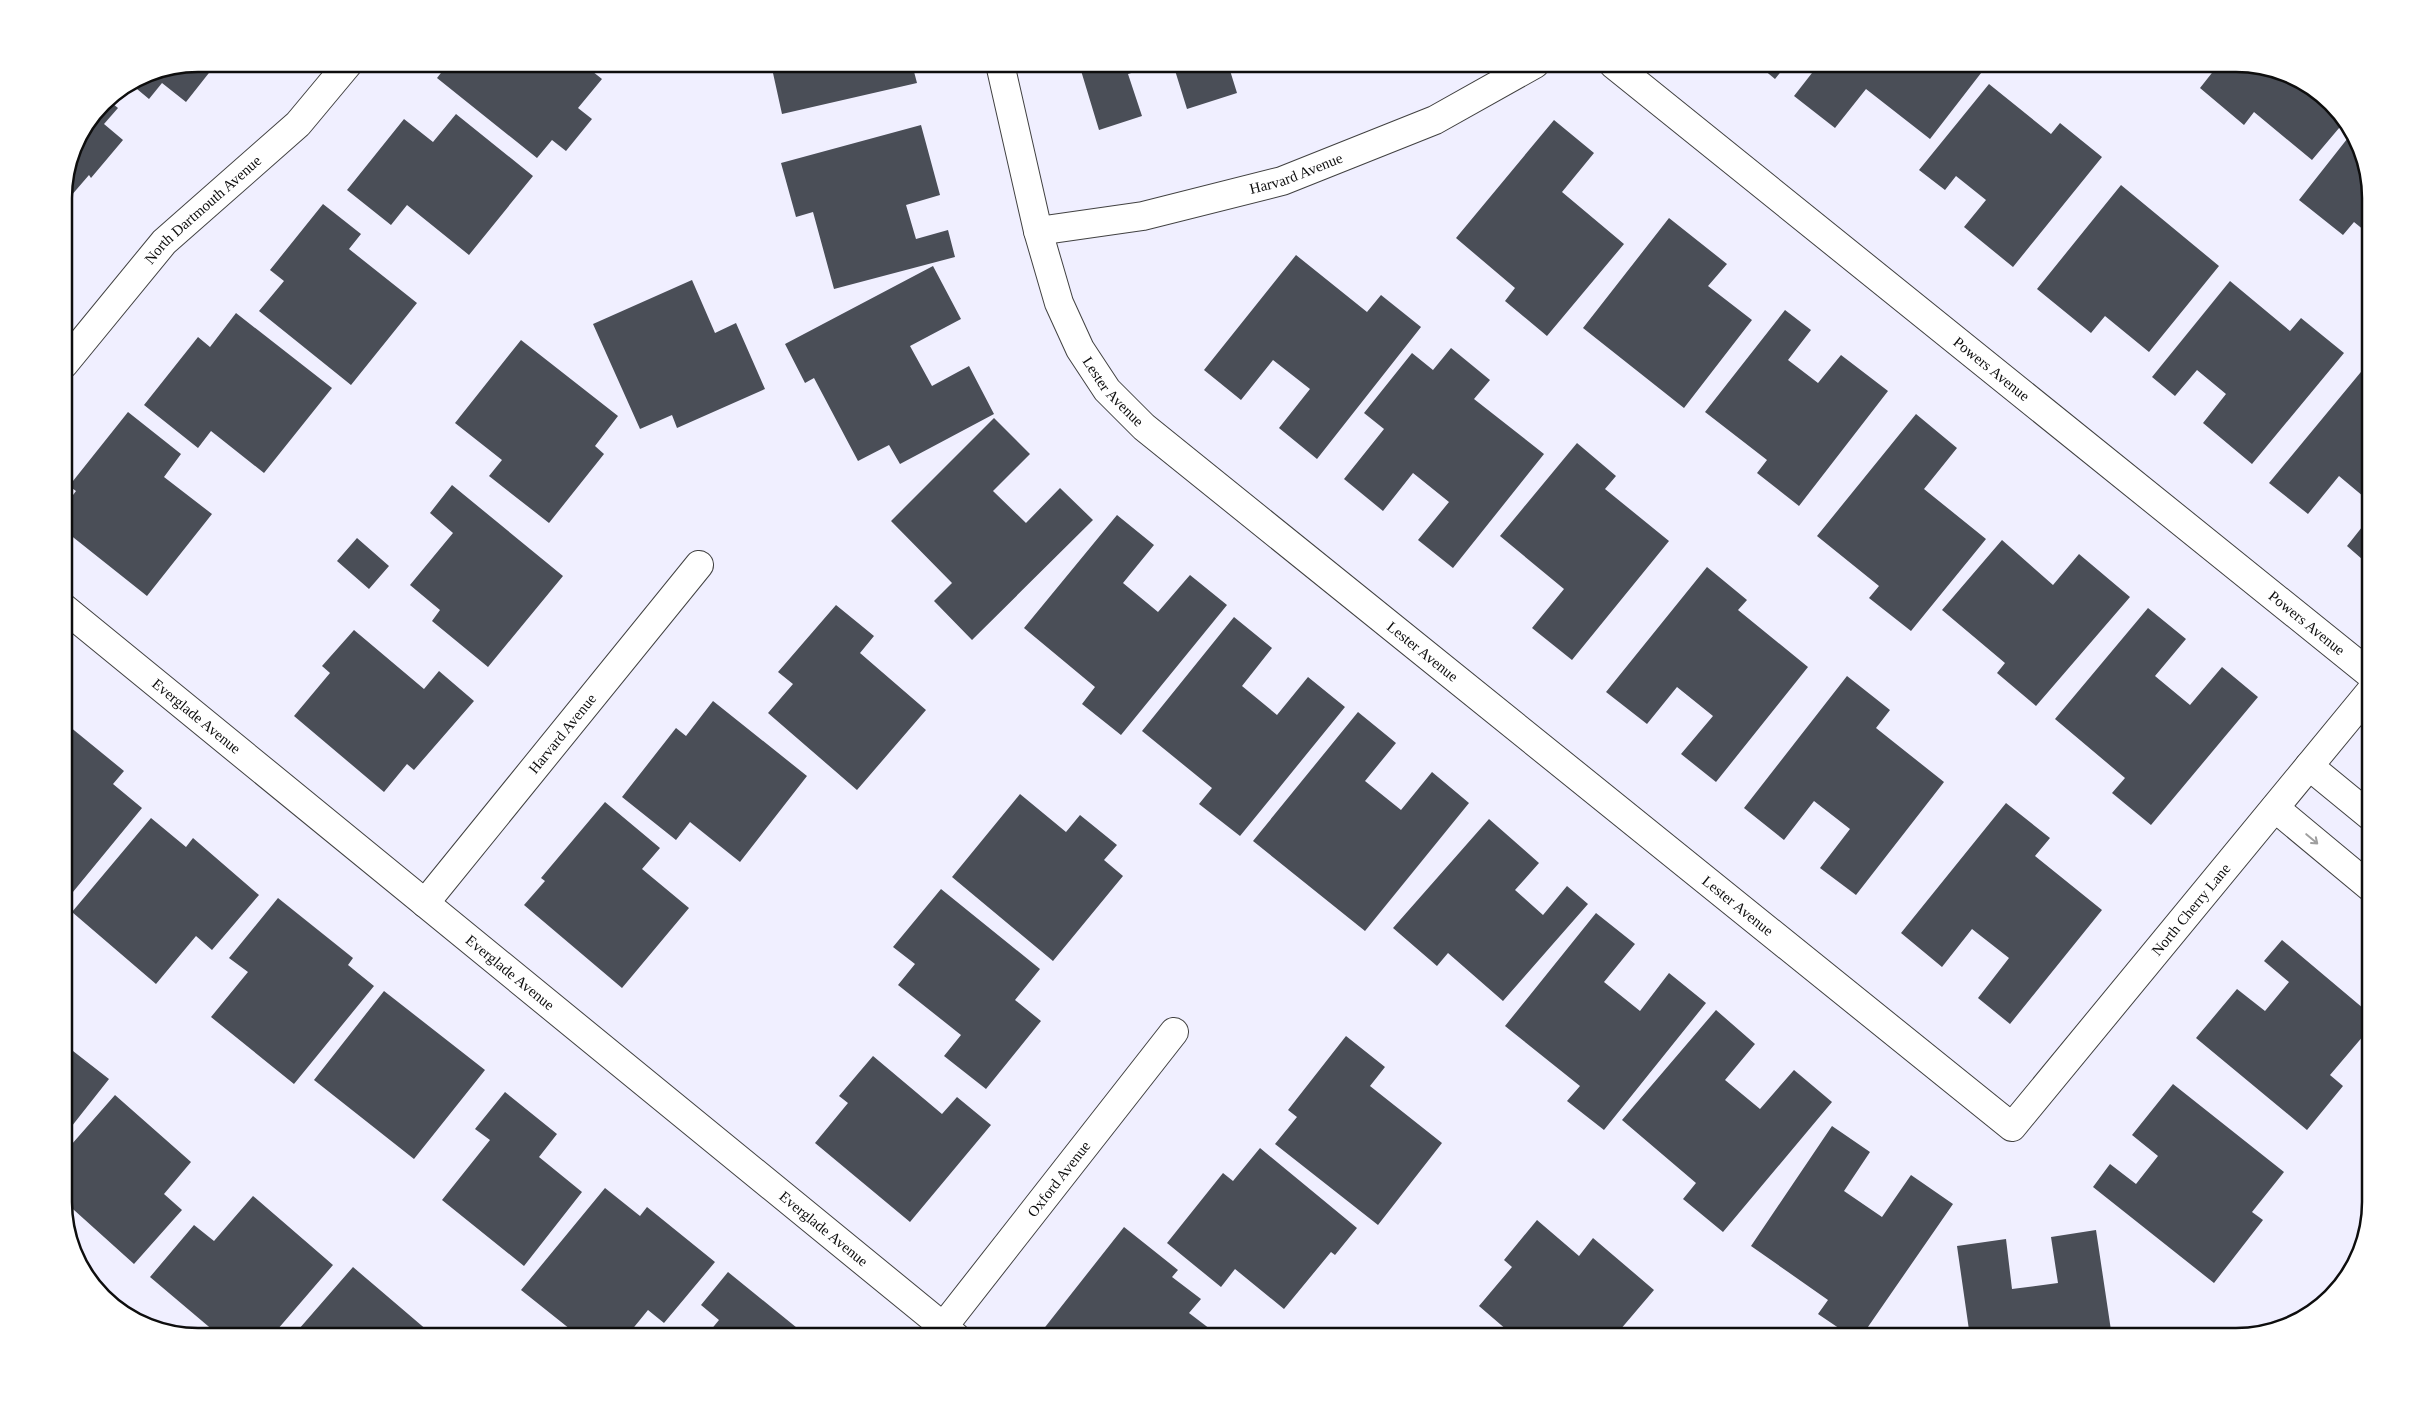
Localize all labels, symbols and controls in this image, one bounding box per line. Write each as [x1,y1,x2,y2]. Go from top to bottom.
street label: Harvard Avenue [1248,150,1345,197]
street label: North Dartmouth Avenue [141,152,264,267]
street label: Powers Avenue [1950,334,2033,404]
street label: Lester Avenue [1079,354,1147,430]
street label: Powers Avenue [2266,588,2348,659]
street label: Lester Avenue [1384,618,1461,685]
street label: Everglade Avenue [149,675,244,757]
street label: Harvard Avenue [525,690,599,777]
one-way arrow [2306,833,2319,844]
street label: North Cherry Lane [2149,860,2234,959]
street label: Lester Avenue [1699,873,1776,939]
street label: Everglade Avenue [463,932,558,1013]
street label: Oxford Avenue [1024,1138,1094,1220]
street label: Everglade Avenue [776,1188,871,1270]

